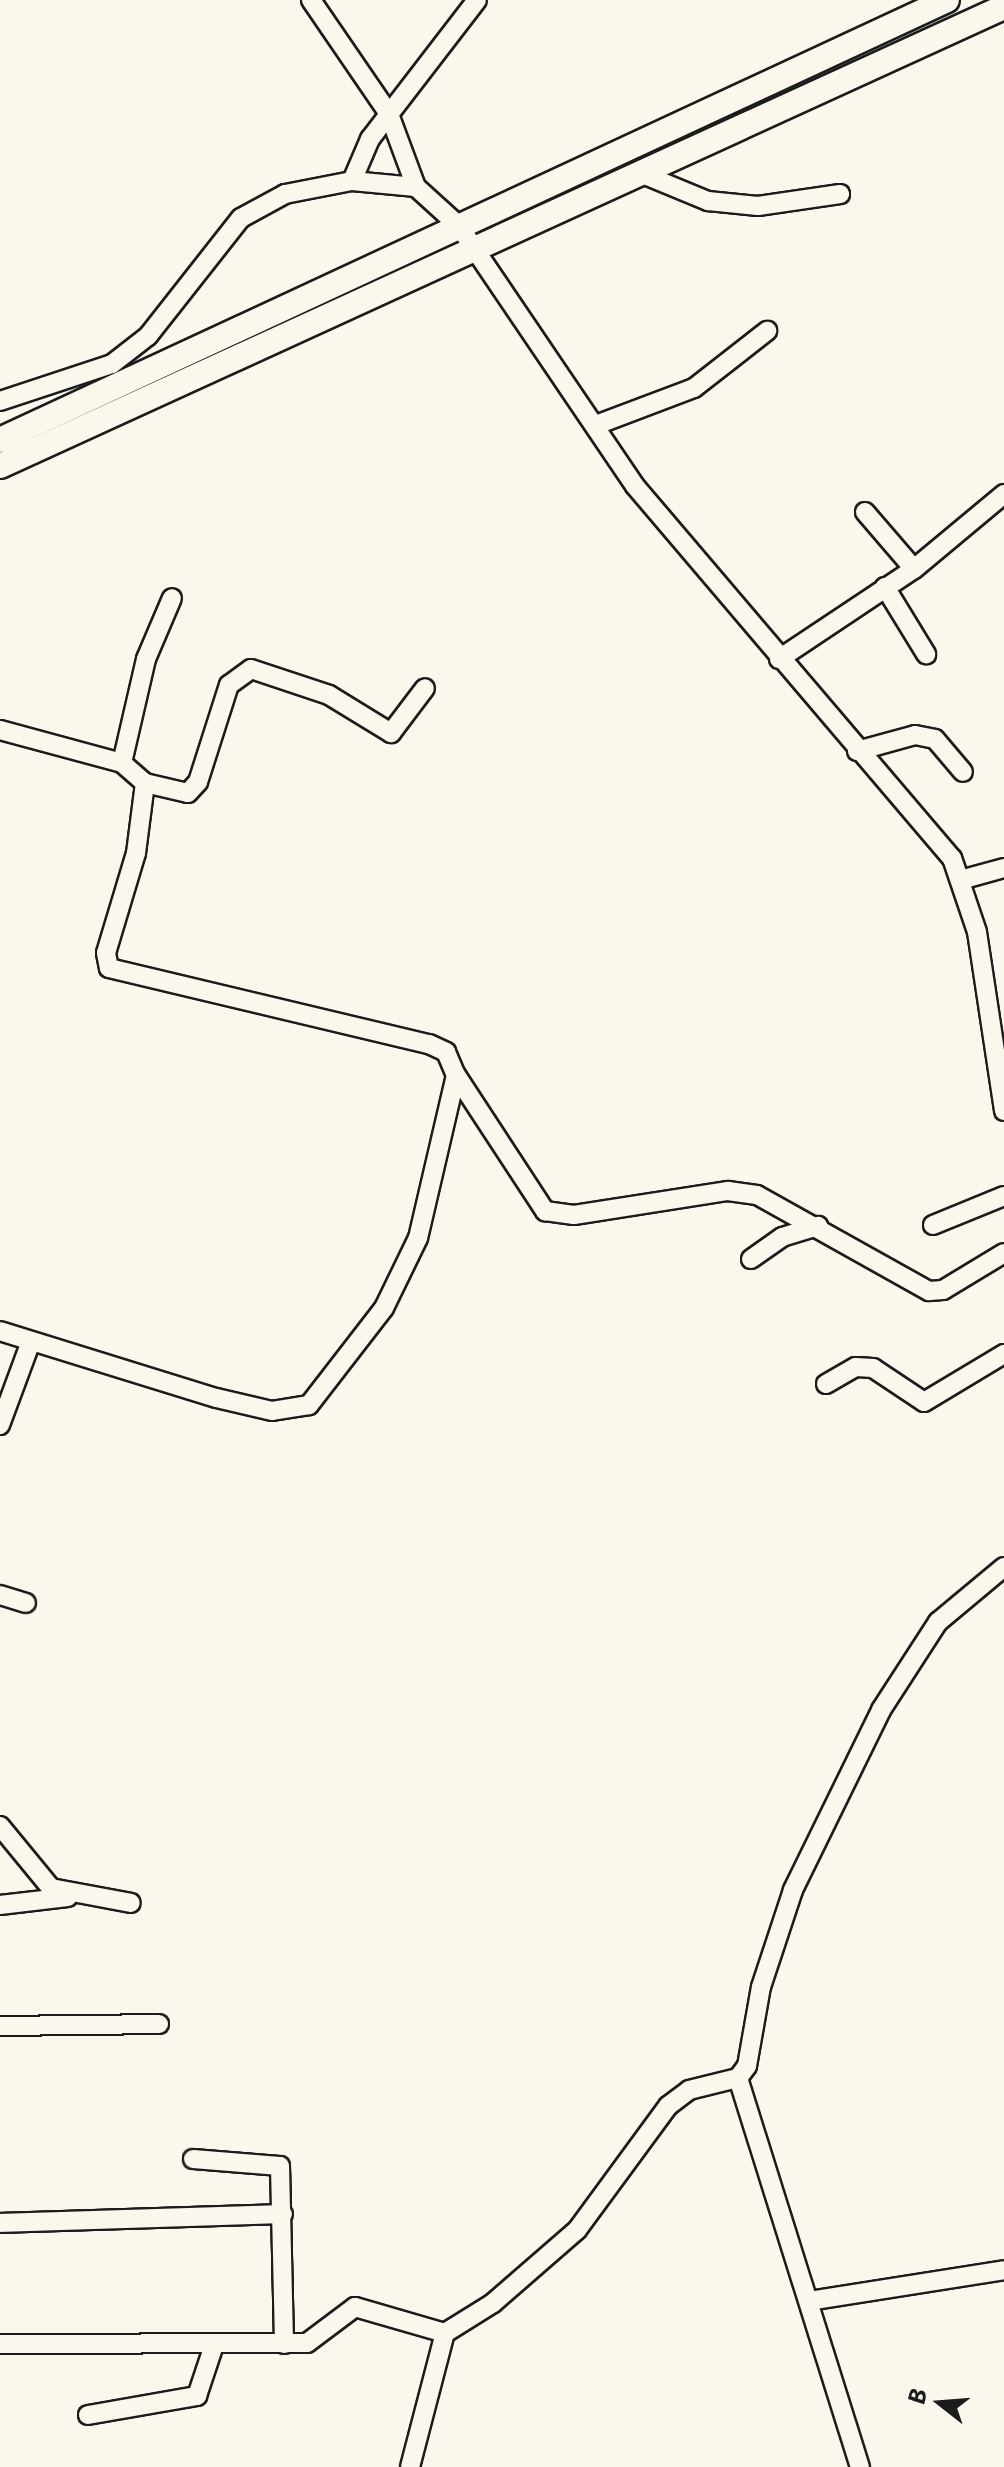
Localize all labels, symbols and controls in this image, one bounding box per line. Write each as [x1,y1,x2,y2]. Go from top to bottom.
north arrow [900,2363,980,2443]
text: B [899,2384,935,2408]

